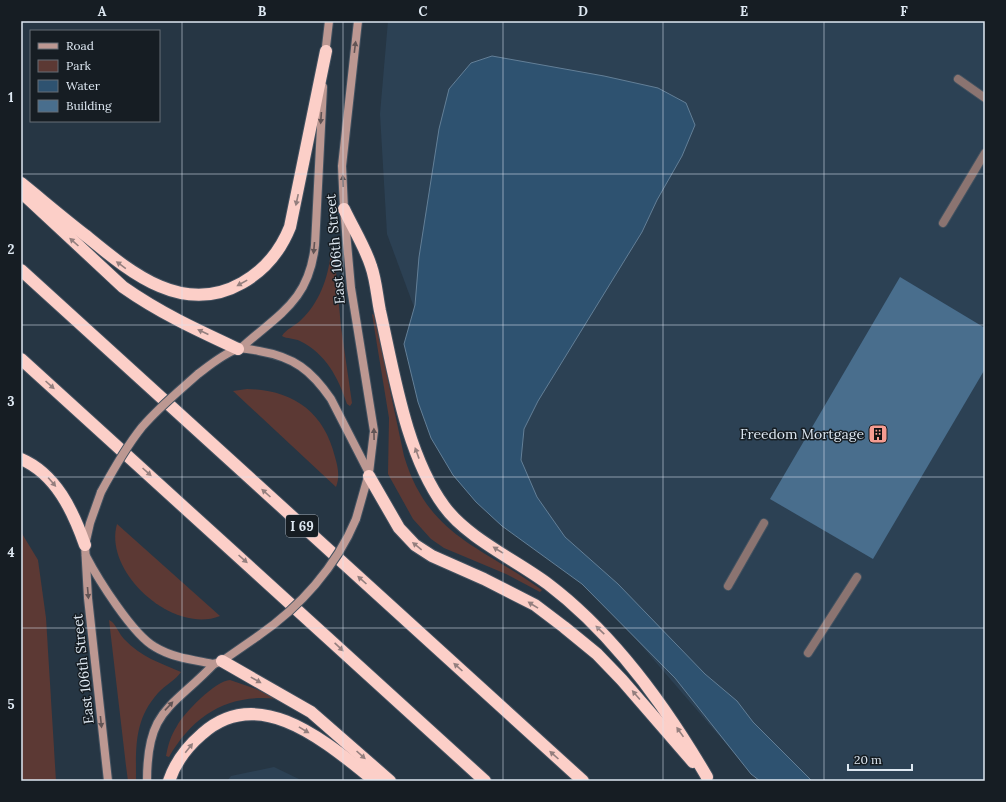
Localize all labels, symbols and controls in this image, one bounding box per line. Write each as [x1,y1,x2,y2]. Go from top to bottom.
text: A [98,3,107,20]
text: B [258,3,267,20]
text: C [419,3,428,20]
text: D [578,3,588,20]
text: E [740,3,748,20]
text: F [900,3,908,20]
legend [30,30,160,122]
text: Road [66,38,94,53]
one-way arrow [352,41,358,53]
text: Park [66,58,92,73]
text: Water [66,78,101,93]
text: 1 [8,89,14,106]
text: Building [66,98,112,113]
one-way arrow [318,112,325,124]
one-way arrow [340,174,346,187]
one-way arrow [293,193,299,206]
street label: East 106th Street [321,193,349,305]
one-way arrow [69,237,79,247]
text: 2 [8,241,15,258]
one-way arrow [311,242,318,254]
one-way arrow [116,261,126,269]
one-way arrow [236,280,248,287]
one-way arrow [197,329,208,335]
one-way arrow [45,380,55,390]
text: 3 [7,393,15,410]
building icon: Freedom Mortgage [867,423,889,445]
place label: Freedom Mortgage [740,425,864,443]
one-way arrow [371,428,377,441]
one-way arrow [413,446,419,458]
one-way arrow [142,467,151,476]
one-way arrow [47,477,56,487]
one-way arrow [260,488,271,497]
road number: I 69 [286,515,318,537]
one-way arrow [412,542,422,550]
text: 4 [7,544,15,561]
one-way arrow [493,546,503,554]
one-way arrow [238,555,248,564]
one-way arrow [357,575,367,585]
one-way arrow [84,587,91,599]
one-way arrow [527,601,539,608]
street label: East 106th Street [68,613,98,725]
one-way arrow [595,625,605,635]
one-way arrow [334,642,344,652]
one-way arrow [453,663,463,672]
one-way arrow [250,677,262,684]
one-way arrow [631,690,640,700]
text: 5 [7,696,15,713]
one-way arrow [165,701,174,711]
one-way arrow [98,716,105,728]
one-way arrow [298,726,310,733]
one-way arrow [676,727,684,737]
one-way arrow [184,742,193,753]
scale bar [848,746,912,772]
one-way arrow [356,750,366,760]
one-way arrow [549,750,560,759]
text: 20 m [854,752,882,767]

